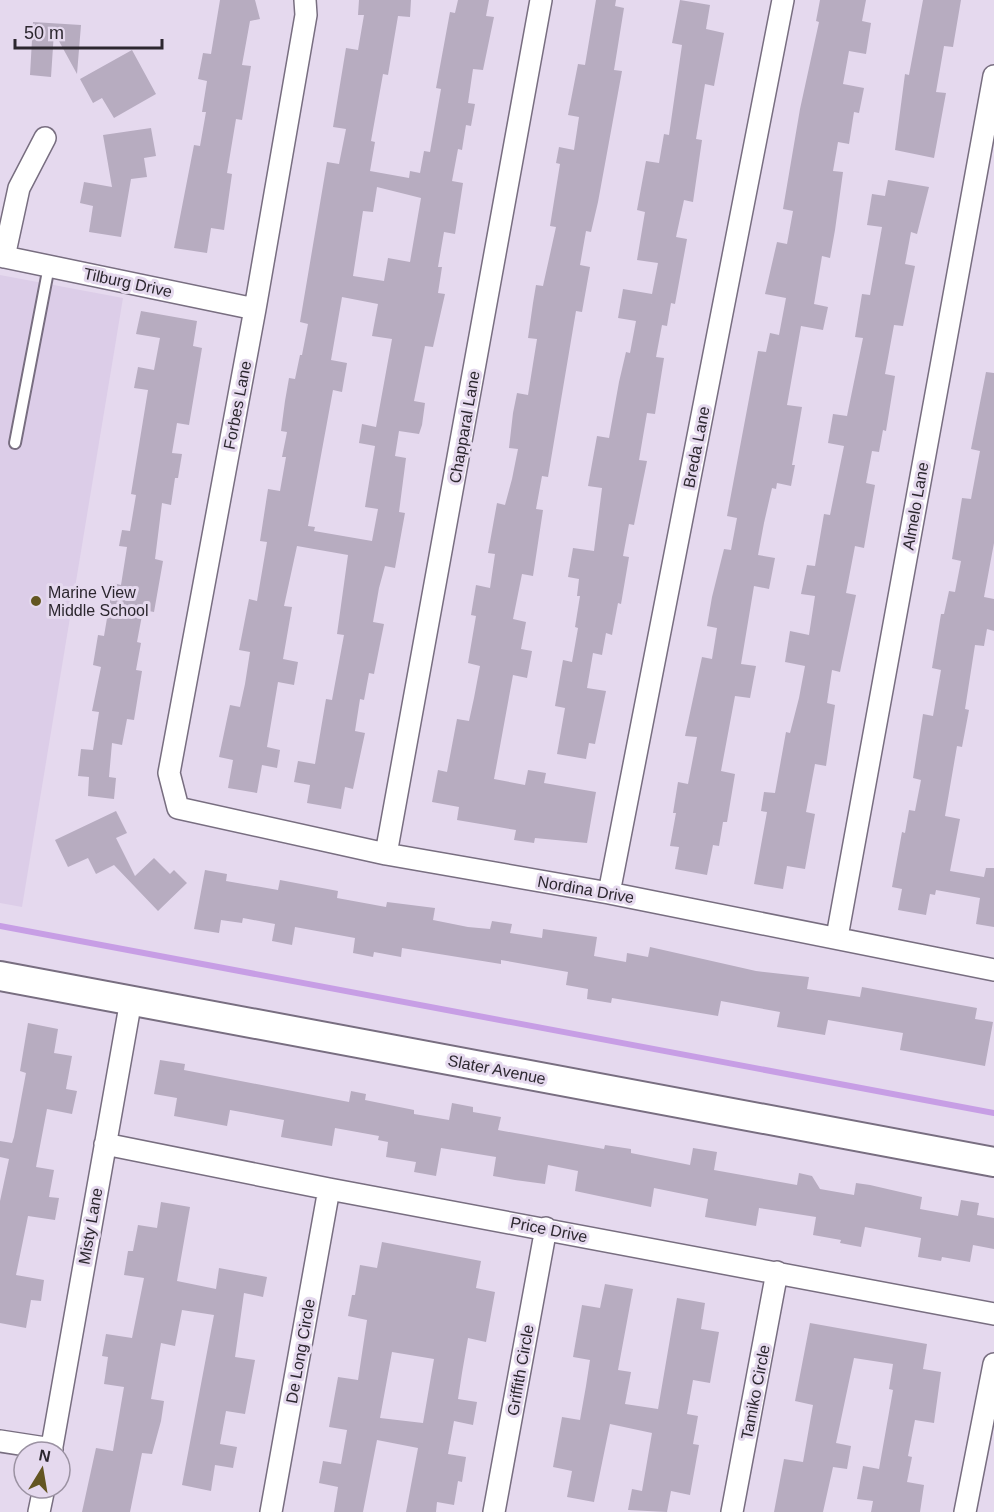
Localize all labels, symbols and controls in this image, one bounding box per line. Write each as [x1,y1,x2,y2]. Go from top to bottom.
scale bar [15,12,162,50]
text: 50 m [24,23,64,43]
street label: Tilburg Drive [82,265,174,300]
street label: Forbes Lane [221,359,254,451]
street label: Chapparal Lane [446,369,483,485]
street label: Breda Lane [680,405,713,489]
street label: Almelo Lane [899,461,932,551]
place label: Marine View Middle School [48,584,149,619]
marker: Marine View Middle School [29,594,43,608]
street label: Nordina Drive [536,873,636,906]
street label: Slater Avenue [447,1052,547,1087]
street label: Misty Lane [75,1186,106,1266]
street label: Price Drive [509,1214,589,1245]
street label: De Long Circle [283,1297,318,1405]
street label: Griffith Circle [504,1323,537,1417]
street label: Tamiko Circle [738,1343,773,1441]
north arrow [12,1440,72,1500]
text: N [37,1446,52,1465]

